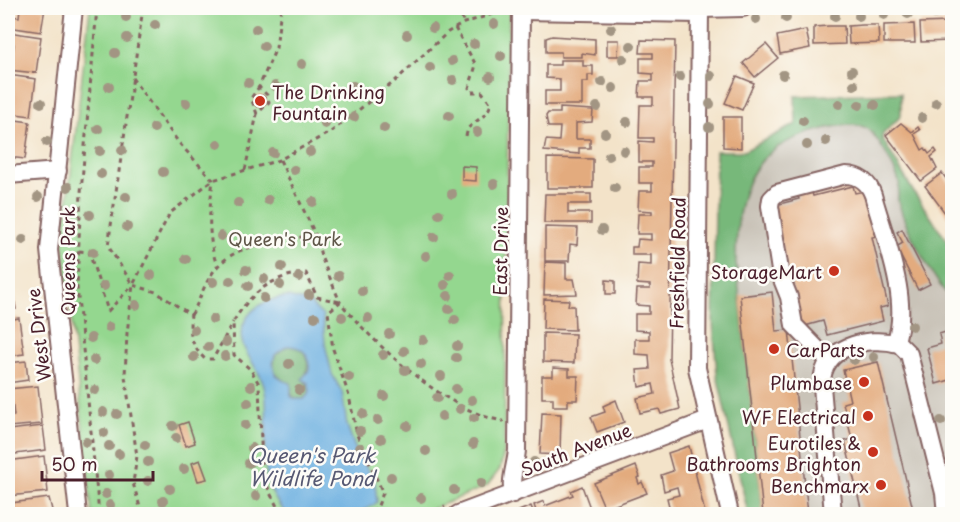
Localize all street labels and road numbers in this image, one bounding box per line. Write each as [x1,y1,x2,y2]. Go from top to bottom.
street label: Freshfield Road [662,197,692,329]
street label: Queens Park [54,206,81,316]
street label: East Drive [486,206,514,296]
street label: West Drive [19,287,57,383]
street label: South Avenue [517,416,635,482]

